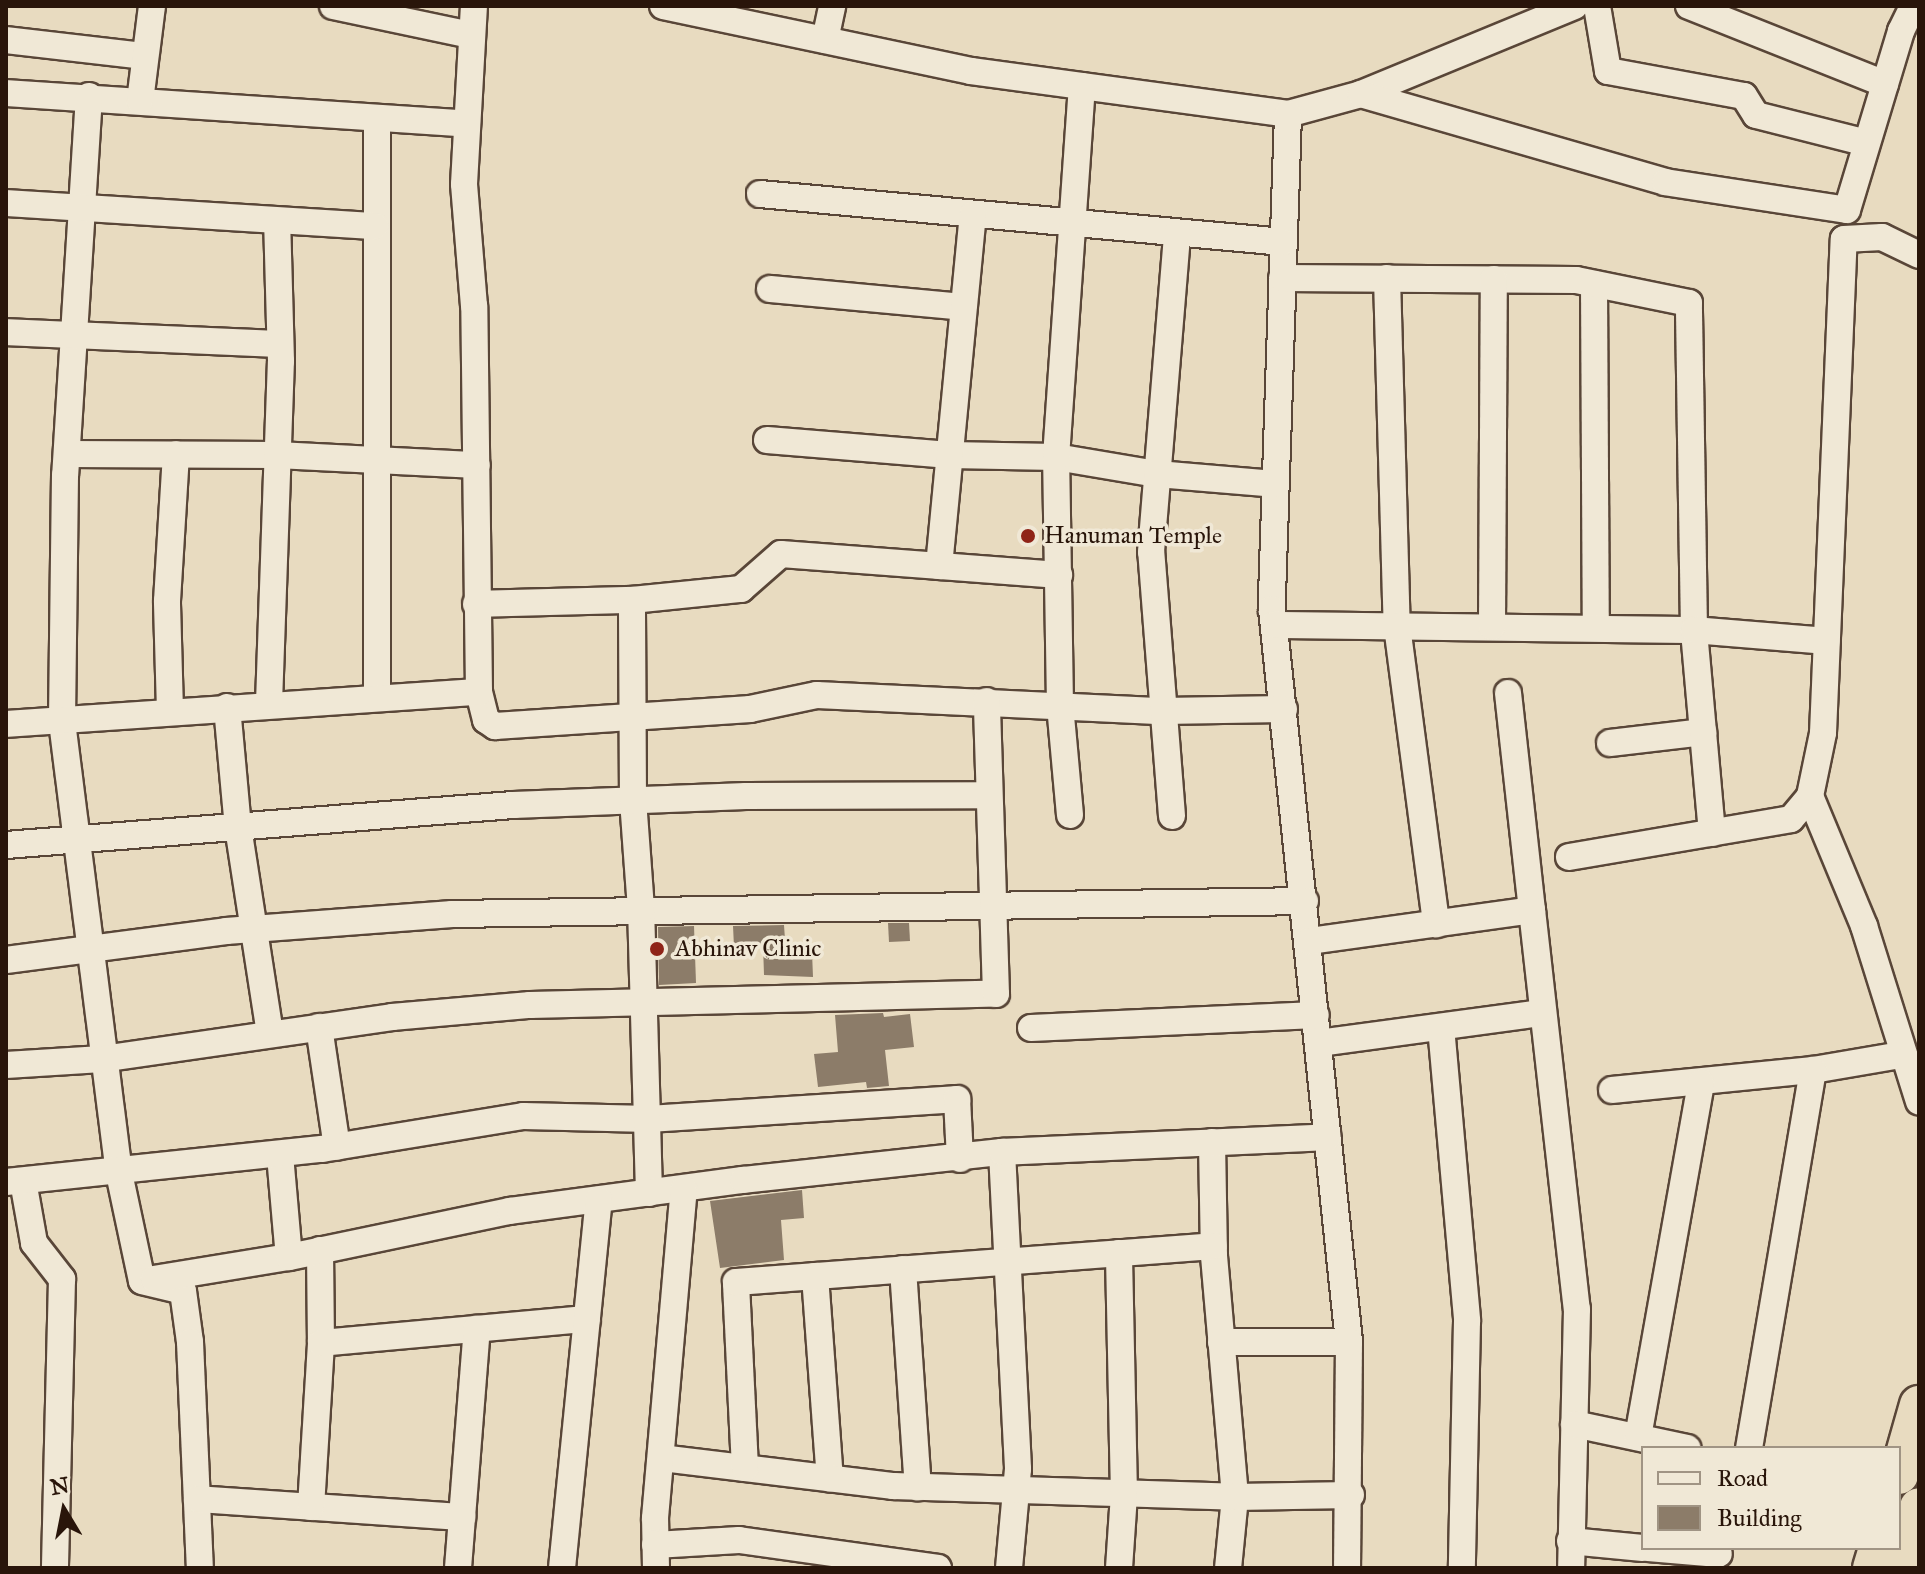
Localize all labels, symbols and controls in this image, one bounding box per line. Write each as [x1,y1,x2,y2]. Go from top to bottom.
place label: Hanuman Temple [1044,522,1222,550]
marker: Hanuman Temple [1019,527,1037,545]
place label: Abhinav Clinic [675,935,821,963]
marker: Abhinav Clinic [646,938,668,960]
legend [1641,1446,1901,1550]
text: Road [1717,1463,1768,1493]
north arrow [24,1470,104,1550]
text: N [48,1471,71,1501]
text: Building [1717,1503,1802,1533]

